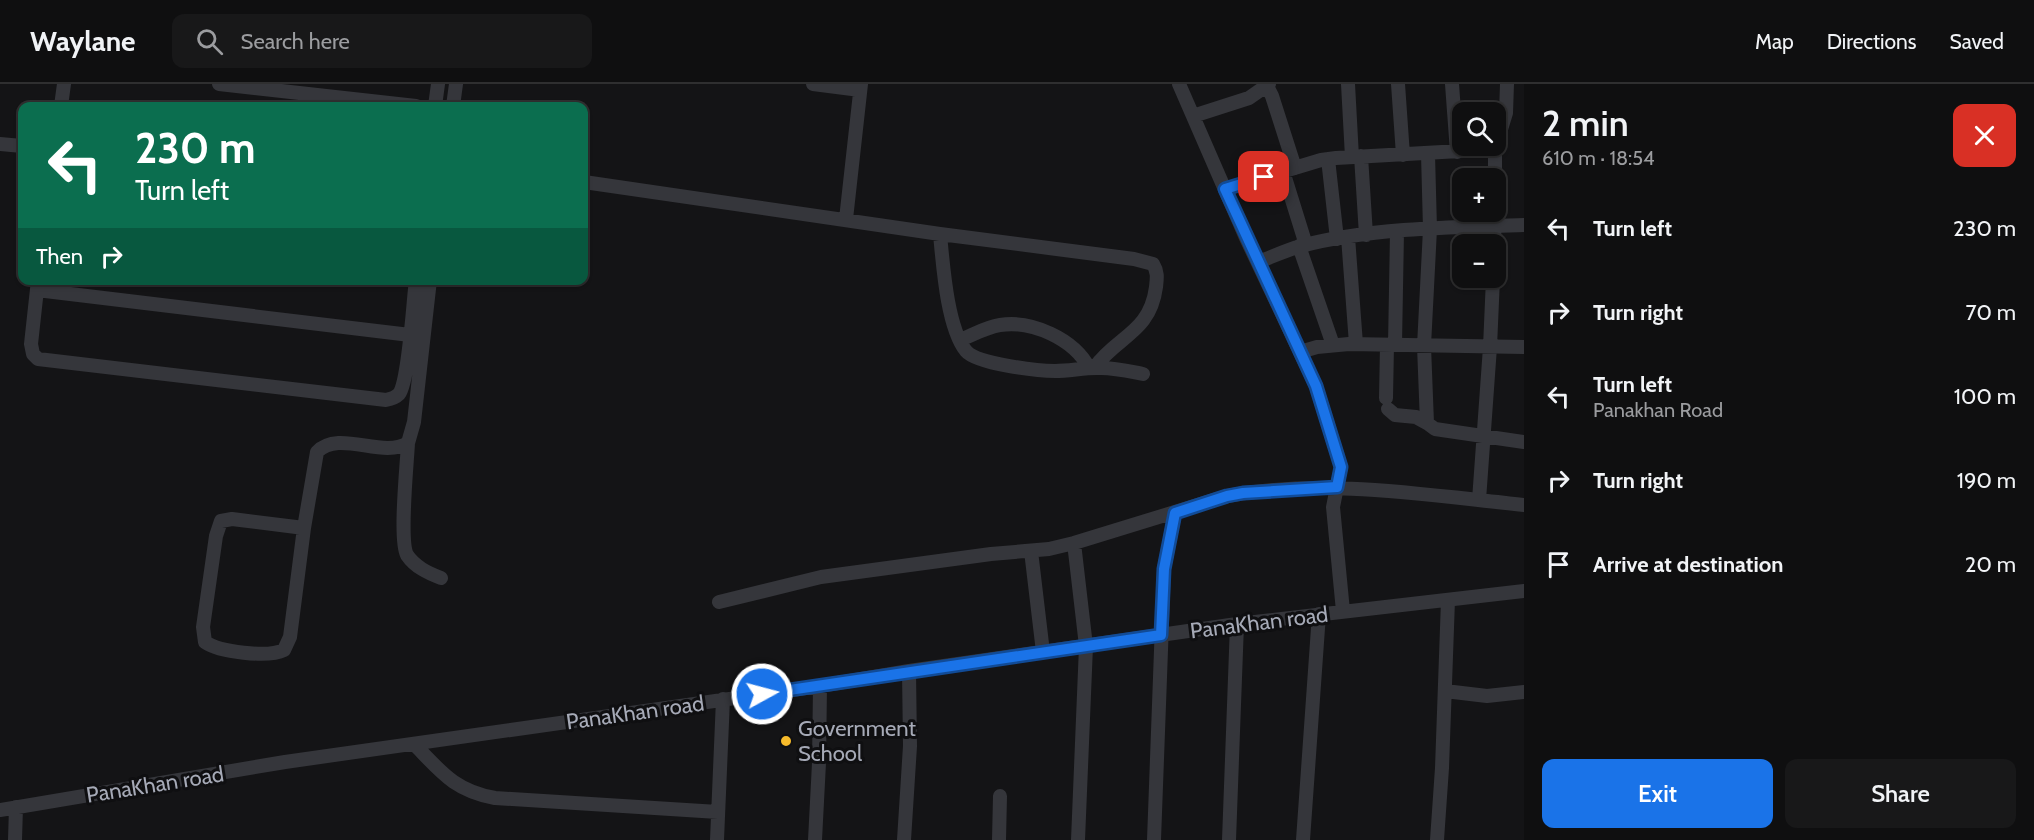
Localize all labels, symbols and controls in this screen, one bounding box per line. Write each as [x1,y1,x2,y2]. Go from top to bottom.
search box [172,14,592,68]
text: Waylane [30,24,136,58]
icon: search [193,25,226,58]
text: Search here [241,28,350,55]
text: Map [1755,29,1794,54]
text: Directions [1827,29,1916,54]
text: Saved [1949,29,2004,54]
text: 2 min [1542,101,1629,145]
map controls [1452,102,1506,288]
button: search [1452,102,1506,156]
button: close [1953,104,2016,167]
text: 230 m [135,122,255,174]
icon: left [36,126,114,204]
text: 610 m · 18:54 [1542,146,1655,170]
pin [1238,151,1289,202]
icon: arrive [1247,160,1280,193]
button: + [1452,168,1506,222]
text: Turn left [135,174,229,207]
icon: left [1542,212,1575,245]
text: Turn left [1593,215,1672,242]
text: 230 m [1953,215,2016,242]
button: − [1452,234,1506,288]
icon: right [95,240,128,273]
text: Then [36,243,83,270]
icon: right [1542,296,1575,329]
text: Turn right [1593,299,1683,326]
text: 70 m [1966,299,2016,326]
text: Turn left [1593,371,1672,398]
icon: left [1542,380,1575,413]
text: 100 m [1954,383,2016,410]
text: Panakhan Road [1593,398,1723,422]
icon: right [1542,464,1575,497]
text: Turn right [1593,467,1683,494]
text: 190 m [1957,467,2016,494]
icon: arrive [1542,548,1575,581]
text: Arrive at destination [1593,551,1783,578]
text: 20 m [1965,551,2016,578]
street label: PanaKhan road [1188,601,1330,644]
position arrow [730,662,794,726]
street label: PanaKhan road [564,689,706,736]
place label: Government School [798,715,916,767]
marker: Government School [779,734,793,748]
button: Exit [1542,759,1773,828]
button: Share [1785,759,2016,828]
street label: PanaKhan road [84,760,226,809]

